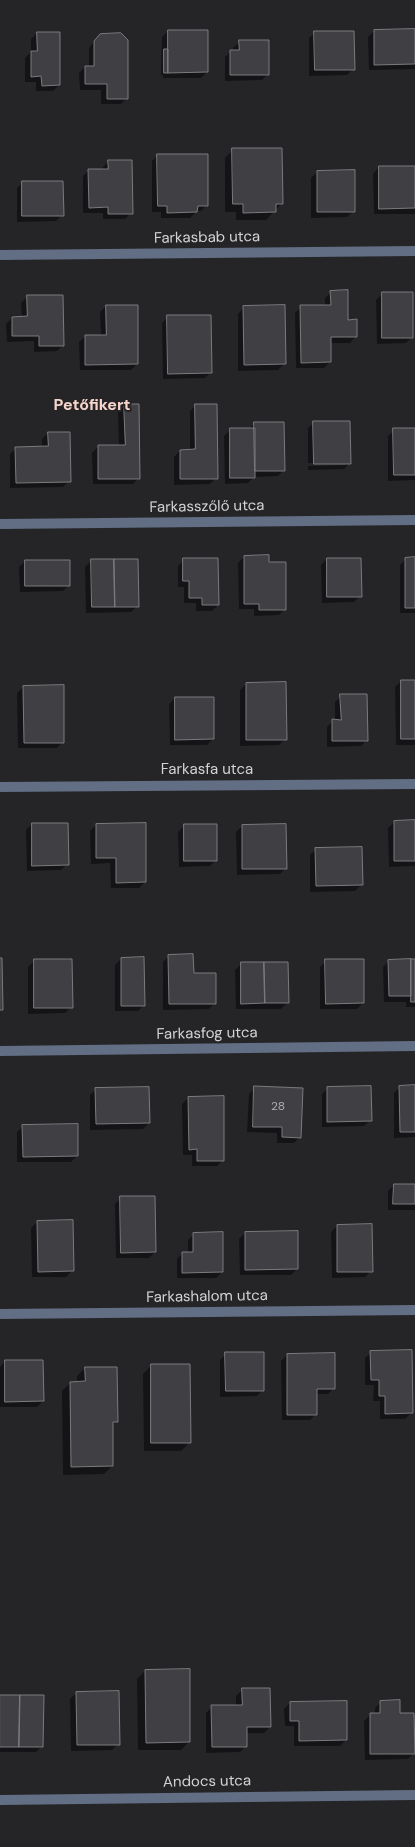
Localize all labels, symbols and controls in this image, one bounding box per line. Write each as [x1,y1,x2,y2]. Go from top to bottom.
street label: Farkasbab utca [154,228,260,248]
district label: Petőfikert [54,396,130,416]
street label: Farkasszőlő utca [149,497,265,517]
street label: Farkasfa utca [161,761,253,779]
street label: Farkasfog utca [156,1024,258,1044]
house number: 28 [271,1100,285,1114]
street label: Farkashalom utca [146,1287,268,1307]
street label: Andocs utca [163,1772,251,1792]

